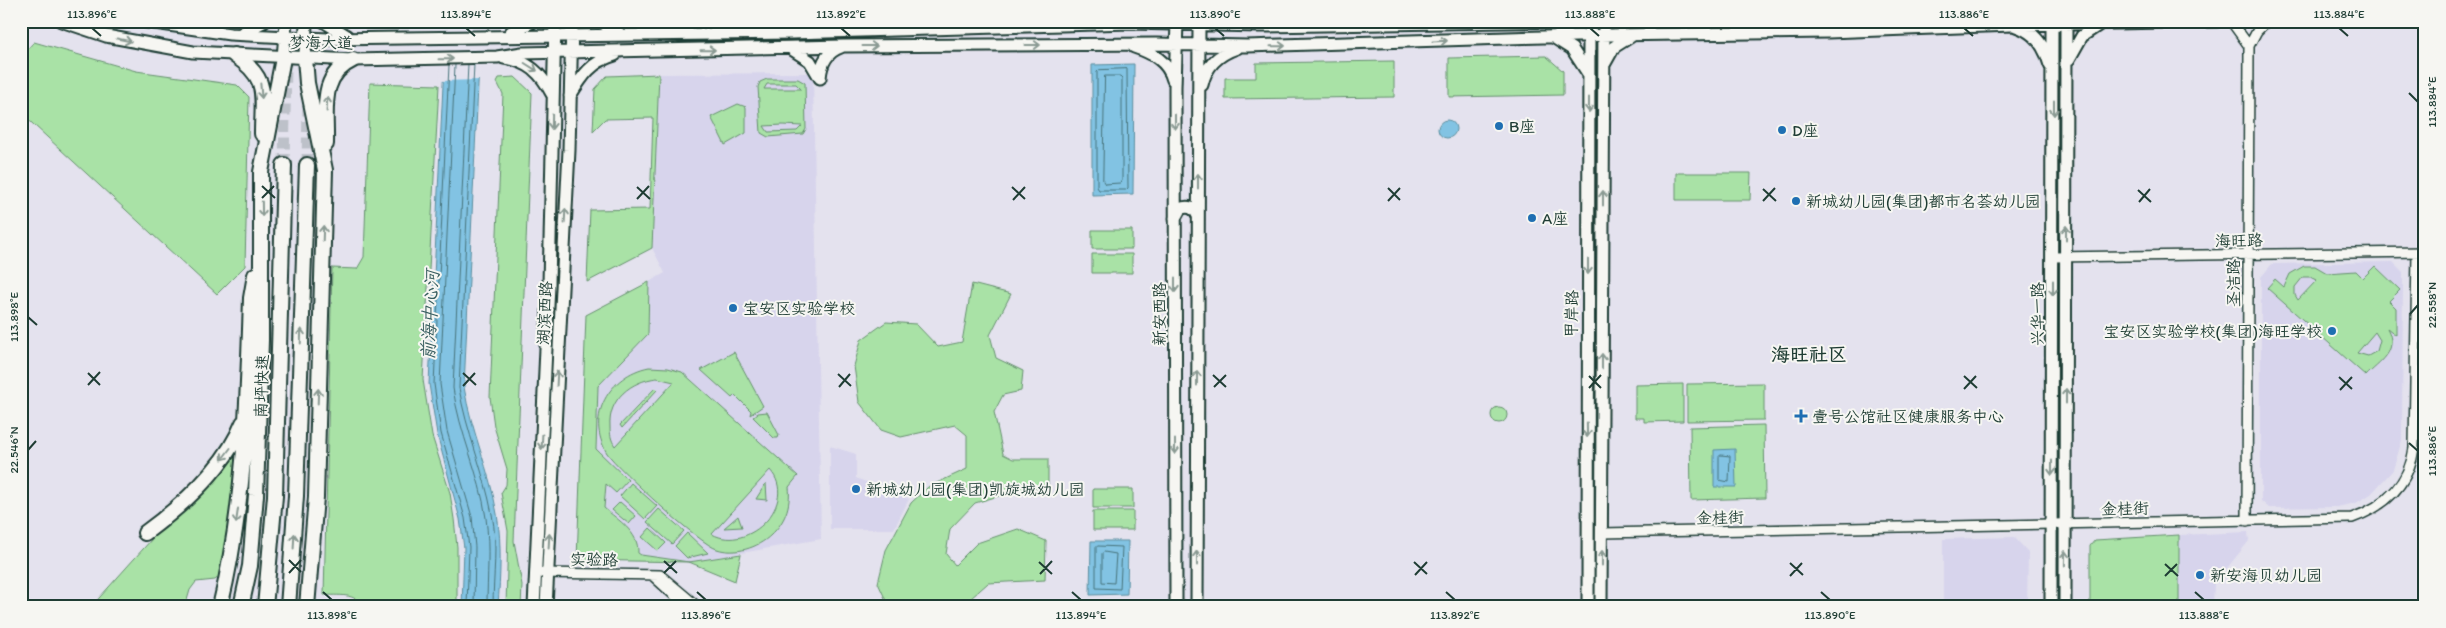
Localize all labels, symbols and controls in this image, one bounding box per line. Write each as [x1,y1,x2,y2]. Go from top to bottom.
text: 113.896°E [67,7,117,21]
text: 113.894°E [441,7,492,21]
text: 113.892°E [816,7,866,21]
text: 113.890°E [1189,7,1241,21]
text: 113.888°E [1565,7,1616,21]
text: 113.886°E [1939,7,1990,21]
text: 113.884°E [2313,7,2365,21]
street label: 梦海大道 [289,32,353,53]
one-way arrow [116,36,132,45]
one-way arrow [1432,37,1448,46]
one-way arrow [1024,40,1040,50]
one-way arrow [862,41,878,51]
one-way arrow [1269,41,1285,51]
one-way arrow [699,45,715,55]
one-way arrow [438,54,454,63]
one-way arrow [524,62,538,73]
text: 113.884°E [2425,76,2439,128]
one-way arrow [257,83,266,99]
one-way arrow [323,96,332,112]
one-way arrow [1584,96,1594,113]
one-way arrow [2049,100,2059,116]
one-way arrow [547,114,557,130]
one-way arrow [1170,114,1180,130]
place label: B座 [1509,117,1535,136]
marker: B座 [1493,120,1505,132]
place label: D座 [1792,121,1819,140]
marker: D座 [1776,124,1788,136]
one-way arrow [1193,173,1203,189]
one-way arrow [1598,190,1608,206]
place label: 新城幼儿园(集团)都市名荟幼儿园 [1806,192,2040,211]
marker: 新城幼儿园(集团)都市名荟幼儿园 [1790,195,1802,207]
one-way arrow [257,201,267,217]
one-way arrow [561,208,570,224]
place label: A座 [1542,209,1568,228]
marker: A座 [1526,212,1538,224]
one-way arrow [318,225,328,242]
one-way arrow [2061,225,2071,242]
street label: 海旺路 [2215,231,2263,250]
one-way arrow [1583,259,1593,275]
street label: 圣洁路 [2224,259,2243,307]
water label: 前海中心河 [417,266,443,361]
one-way arrow [1170,276,1180,293]
one-way arrow [2048,280,2058,296]
street label: 湖滨西路 [533,281,556,345]
street label: 新安西路 [1150,282,1169,346]
street label: 兴华一路 [2028,282,2047,346]
text: 22.558°N [2425,282,2439,328]
street label: 甲岸路 [1562,290,1581,338]
text: 113.898°E [7,292,21,342]
place label: 宝安区实验学校 [743,299,855,318]
marker: 宝安区实验学校 [727,302,739,314]
place label: 宝安区实验学校(集团)海旺学校 [2104,322,2322,341]
marker: 宝安区实验学校(集团)海旺学校 [2326,325,2338,337]
one-way arrow [296,328,306,344]
district label: 海旺社区 [1771,343,1847,366]
one-way arrow [1597,353,1607,369]
street label: 南坪快速 [251,354,272,418]
one-way arrow [1192,370,1202,386]
one-way arrow [553,371,562,387]
one-way arrow [314,388,323,404]
one-way arrow [2061,388,2071,404]
place label: 壹号公馆社区健康服务中心 [1812,407,2004,426]
marker: 壹号公馆社区健康服务中心 [1794,409,1808,423]
one-way arrow [1582,422,1592,438]
text: 113.886°E [2425,425,2439,476]
text: 22.546°N [7,426,21,474]
one-way arrow [537,434,546,450]
one-way arrow [1170,439,1180,455]
one-way arrow [221,447,231,461]
one-way arrow [2047,460,2057,476]
place label: 新城幼儿园(集团)凯旋城幼儿园 [866,480,1084,499]
marker: 新城幼儿园(集团)凯旋城幼儿园 [850,483,862,495]
street label: 金桂街 [2101,499,2149,518]
one-way arrow [232,507,242,523]
street label: 金桂街 [1696,508,1744,527]
one-way arrow [289,533,298,549]
one-way arrow [545,533,554,549]
street label: 实验路 [570,550,618,569]
one-way arrow [1192,550,1202,566]
one-way arrow [1597,550,1607,566]
one-way arrow [2060,550,2070,566]
place label: 新安海贝幼儿园 [2210,566,2322,585]
marker: 新安海贝幼儿园 [2194,569,2206,581]
text: 113.898°E [307,608,357,622]
text: 113.896°E [681,608,731,622]
text: 113.894°E [1056,608,1107,622]
text: 113.892°E [1430,608,1480,622]
text: 113.890°E [1804,608,1856,622]
text: 113.888°E [2179,608,2230,622]

